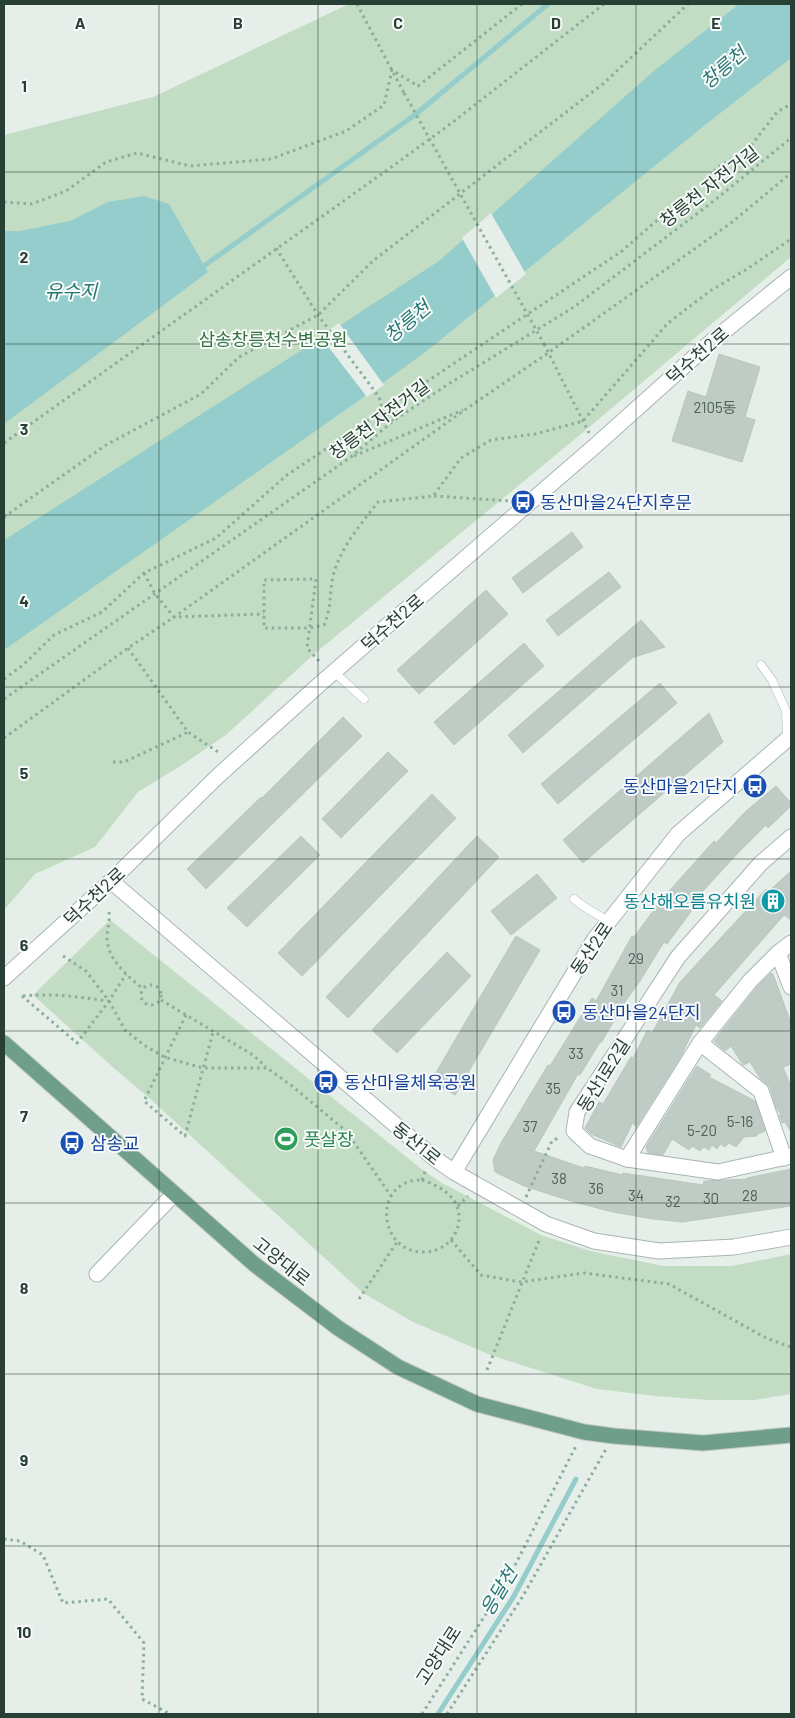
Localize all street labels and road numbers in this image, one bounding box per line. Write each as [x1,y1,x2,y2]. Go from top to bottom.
street label: 창릉천 자전거길 [655,141,763,231]
street label: 덕수천2로 [661,322,733,388]
street label: 창릉천 자전거길 [325,374,433,464]
street label: 덕수천2로 [356,589,428,655]
street label: 덕수천2로 [59,862,129,930]
street label: 동산2로 [565,917,617,979]
street label: 동산1로2길 [572,1034,634,1116]
street label: 동산1로 [388,1117,446,1169]
street label: 고양대로 [249,1232,315,1290]
street label: 고양대로 [411,1621,465,1689]

